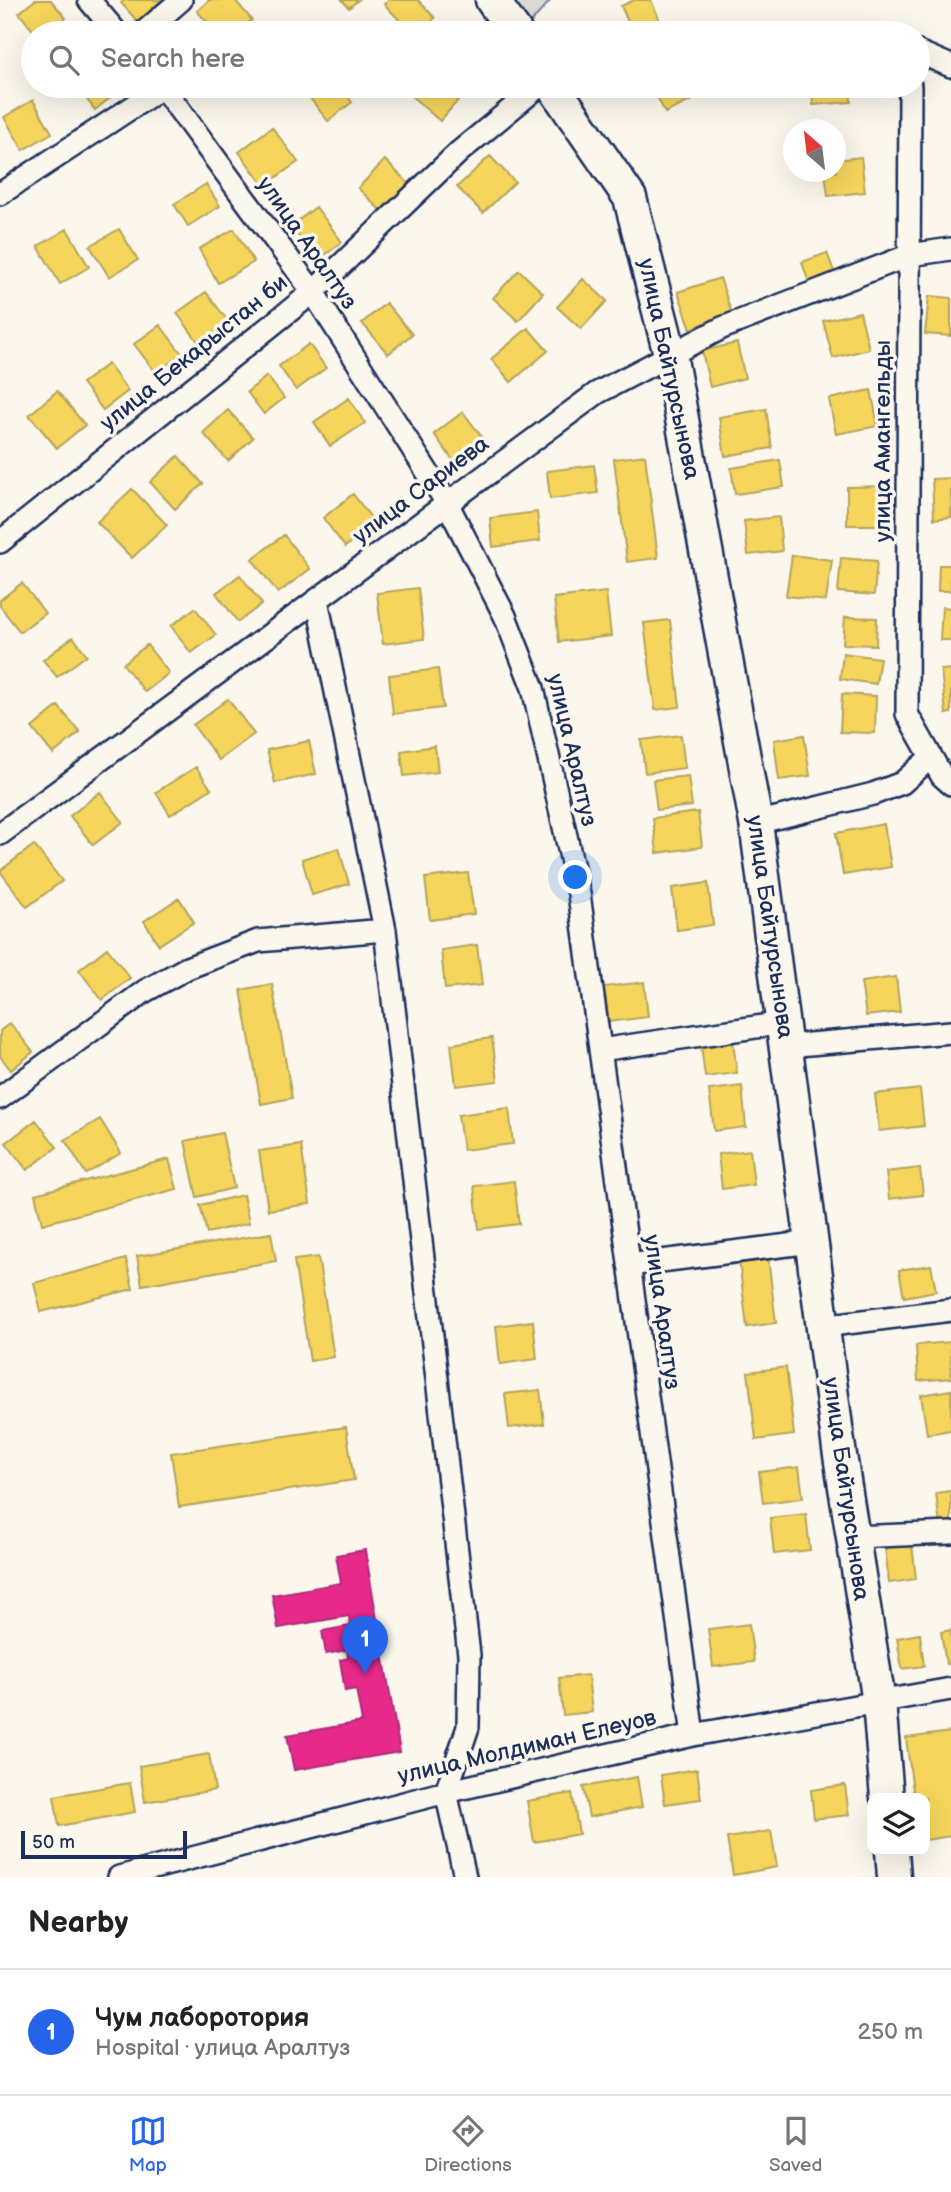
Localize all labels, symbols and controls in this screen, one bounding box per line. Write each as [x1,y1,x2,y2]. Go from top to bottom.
search box [21,21,930,98]
icon: search [45,41,83,79]
text: Search here [101,44,245,75]
north arrow [783,119,846,182]
street label: улица Аралтуз [251,171,363,315]
street label: улица Байтурсынова [632,256,706,482]
street label: улица Бекарыстан би [95,269,293,437]
street label: улица Амангельды [869,340,897,542]
street label: улица Сариева [347,429,495,550]
street label: улица Аралтуз [541,671,603,829]
street label: улица Байтурсынова [740,814,800,1041]
your location [558,860,592,894]
street label: улица Аралтуз [637,1233,687,1391]
street label: улица Байтурсынова [816,1376,876,1603]
pin: 1 [342,1616,388,1674]
street label: улица Молдиман Елеуов [395,1704,659,1790]
map controls [867,1793,930,1856]
button: layers [867,1793,930,1856]
scale bar [21,1828,187,1860]
text: 50 m [32,1831,75,1854]
text: Nearby [28,1905,128,1941]
text: Чум лаборотория [95,2003,309,2034]
text: 1 [46,2018,56,2046]
text: 250 m [857,2018,923,2046]
text: Hospital · улица Аралтуз [95,2034,350,2062]
tab: Map [129,2112,167,2177]
tab: Directions [424,2112,512,2177]
tab: Saved [769,2112,822,2177]

